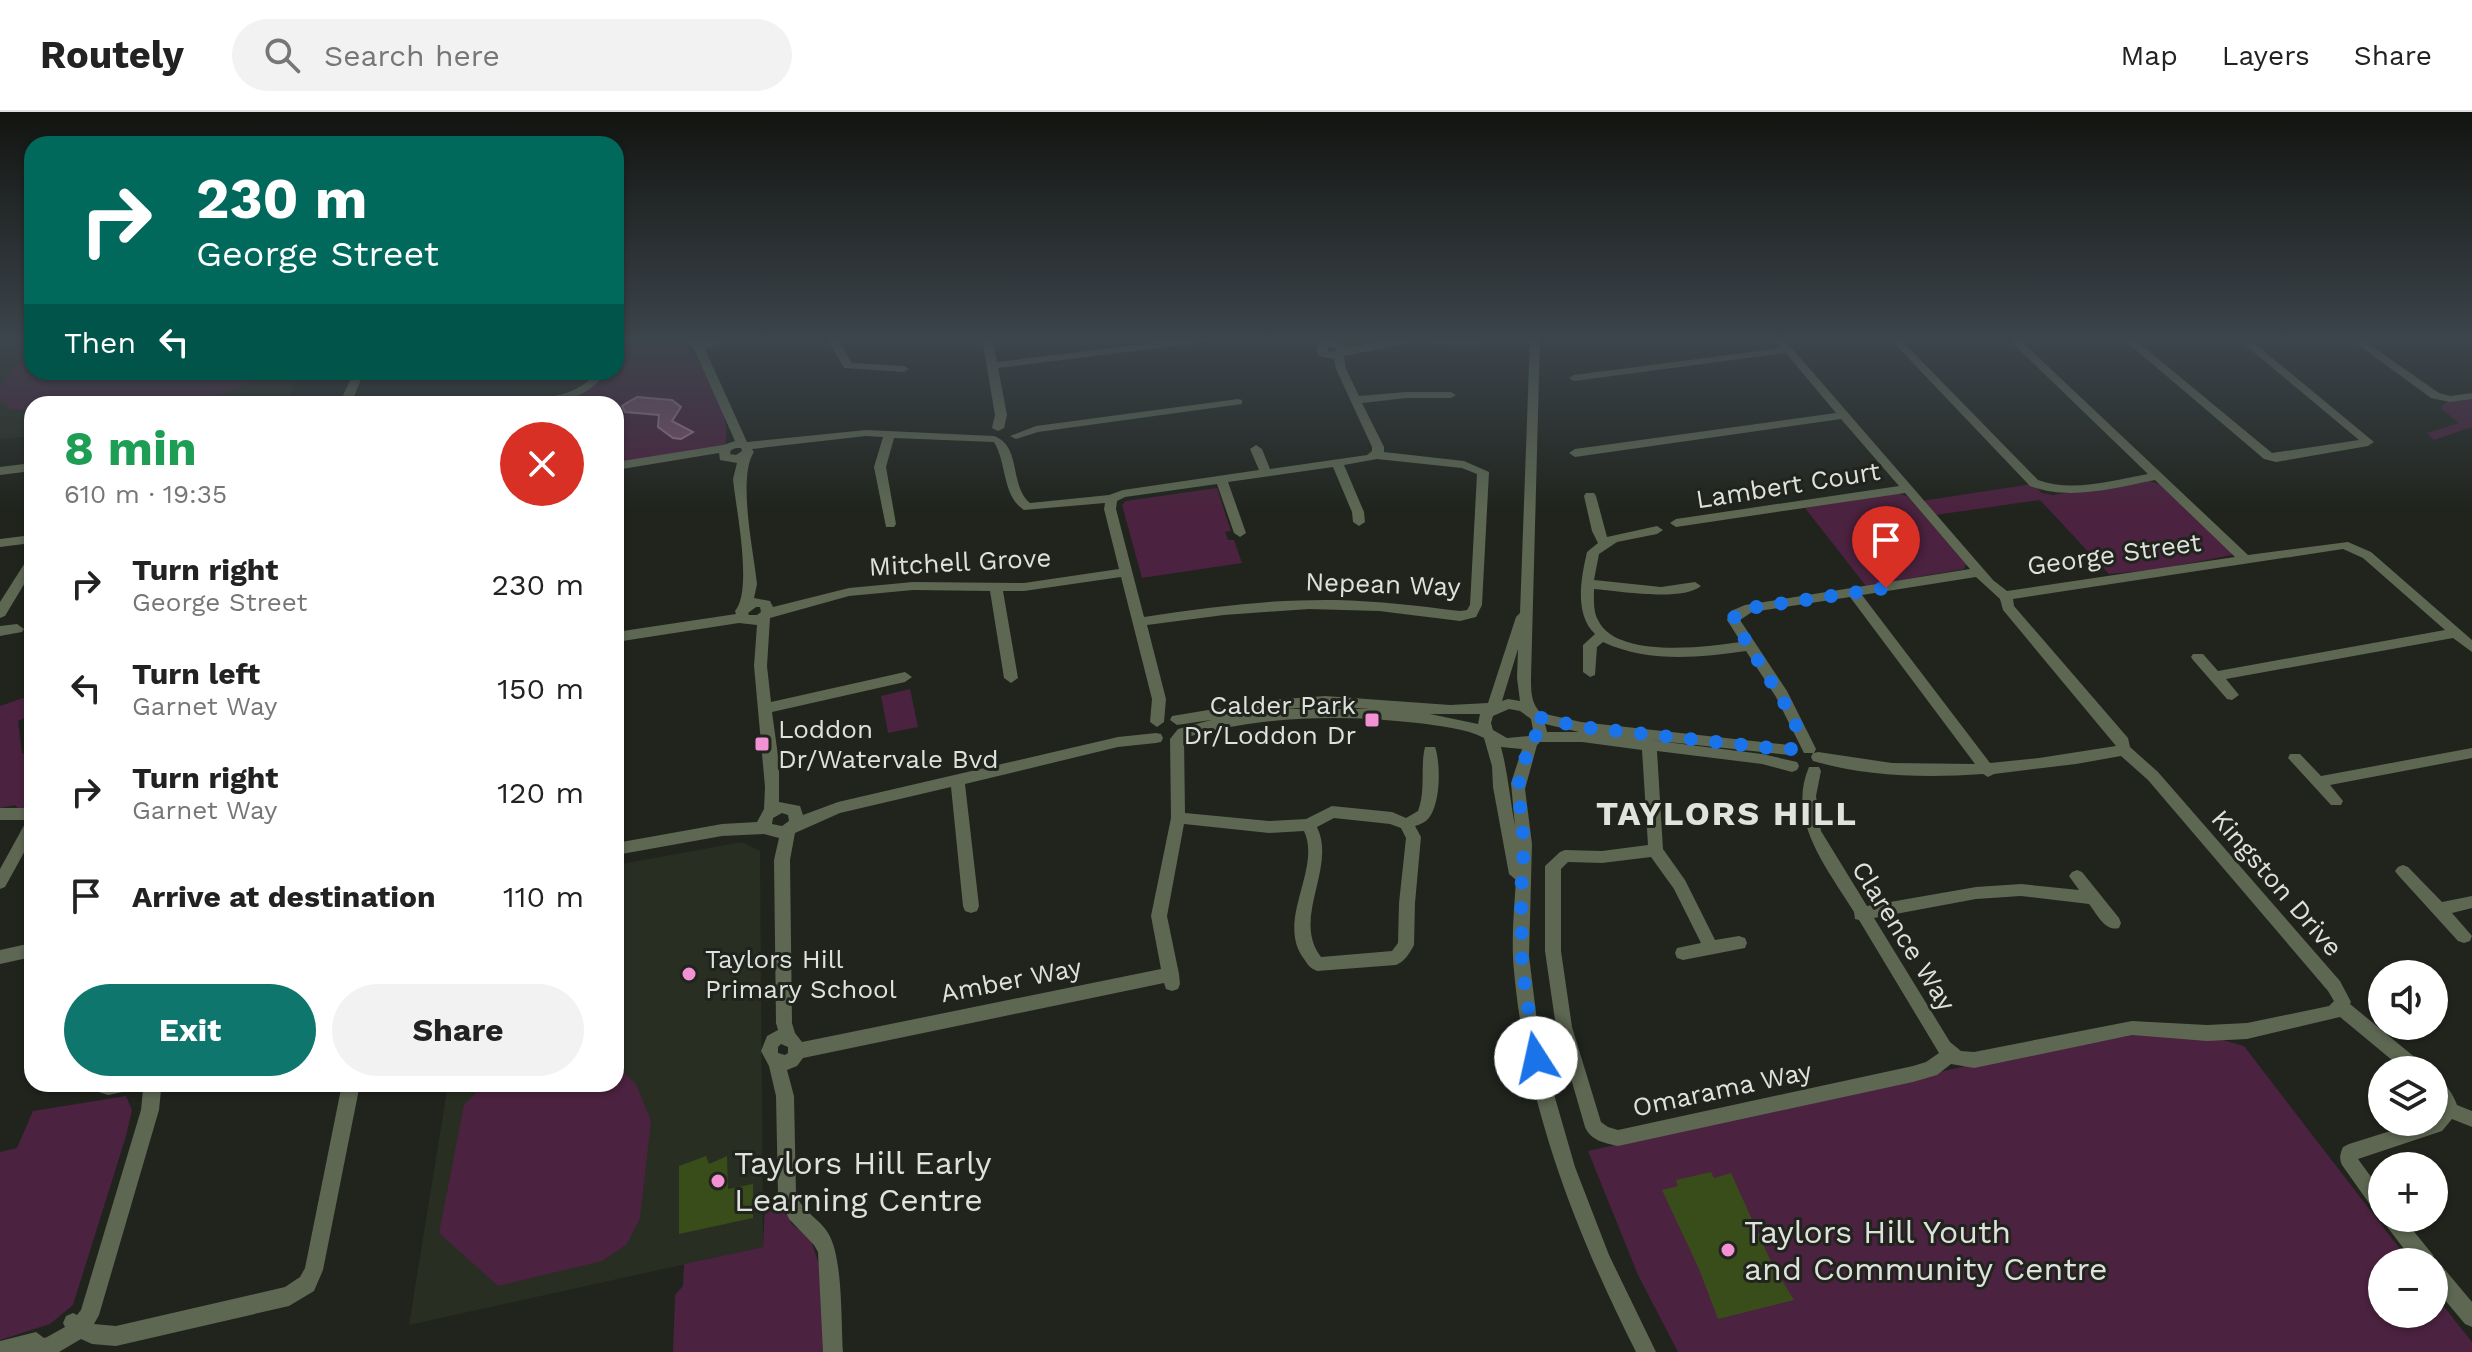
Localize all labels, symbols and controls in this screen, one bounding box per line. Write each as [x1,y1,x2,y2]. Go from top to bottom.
search box [232,19,792,91]
text: Routely [40,33,184,77]
icon: search [260,33,304,77]
text: Search here [324,38,500,73]
text: Map [2121,39,2178,72]
text: Layers [2222,39,2310,72]
text: Share [2354,39,2432,72]
text: 230 m [196,166,367,232]
icon: right [64,168,168,272]
text: George Street [196,233,439,275]
icon: left [152,320,196,364]
text: Then [64,325,136,360]
text: 8 min [64,420,197,477]
button: close [500,422,584,506]
street label: Lambert Court [1694,456,1882,514]
text: 610 m · 19:35 [64,479,227,509]
pin [1852,506,1920,588]
icon: arrive [1864,518,1908,562]
street label: George Street [2025,527,2203,581]
street label: Mitchell Grove [868,542,1052,582]
text: Turn right [132,552,278,587]
icon: right [64,562,108,606]
street label: Nepean Way [1305,566,1462,602]
text: 230 m [492,567,584,602]
text: George Street [132,587,307,617]
text: Turn left [132,656,260,691]
icon: left [64,666,108,710]
text: 150 m [497,671,584,706]
place label: Calder Park Dr/Loddon Dr [1183,690,1356,750]
text: Garnet Way [132,691,277,721]
marker: Calder Park Dr/Loddon Dr [1363,711,1381,729]
place label: Loddon Dr/Watervale Bvd [778,714,999,774]
marker: Loddon Dr/Watervale Bvd [753,735,771,753]
text: Turn right [132,760,278,795]
icon: right [64,770,108,814]
text: 120 m [497,775,584,810]
district label: TAYLORS HILL [1596,793,1858,833]
text: Garnet Way [132,795,277,825]
street label: Kingston Drive [2205,804,2349,962]
street label: Clarence Way [1846,856,1962,1017]
icon: arrive [64,874,108,918]
text: Arrive at destination [132,879,436,914]
text: 110 m [503,879,584,914]
place label: Taylors Hill Primary School [705,944,897,1004]
street label: Amber Way [938,952,1085,1008]
map controls [2368,960,2448,1328]
button: sound [2368,960,2448,1040]
marker: Taylors Hill Primary School [680,965,698,983]
button: Exit [64,984,316,1076]
button: Share [332,984,584,1076]
position arrow [1494,1016,1578,1100]
street label: Omarama Way [1630,1055,1815,1123]
button: layers [2368,1056,2448,1136]
place label: Taylors Hill Early Learning Centre [734,1144,992,1219]
button: + [2368,1152,2448,1232]
marker: Taylors Hill Early Learning Centre [709,1172,727,1190]
place label: Taylors Hill Youth and Community Centre [1744,1213,2108,1288]
marker: Taylors Hill Youth and Community Centre [1719,1241,1737,1259]
button: − [2368,1248,2448,1328]

